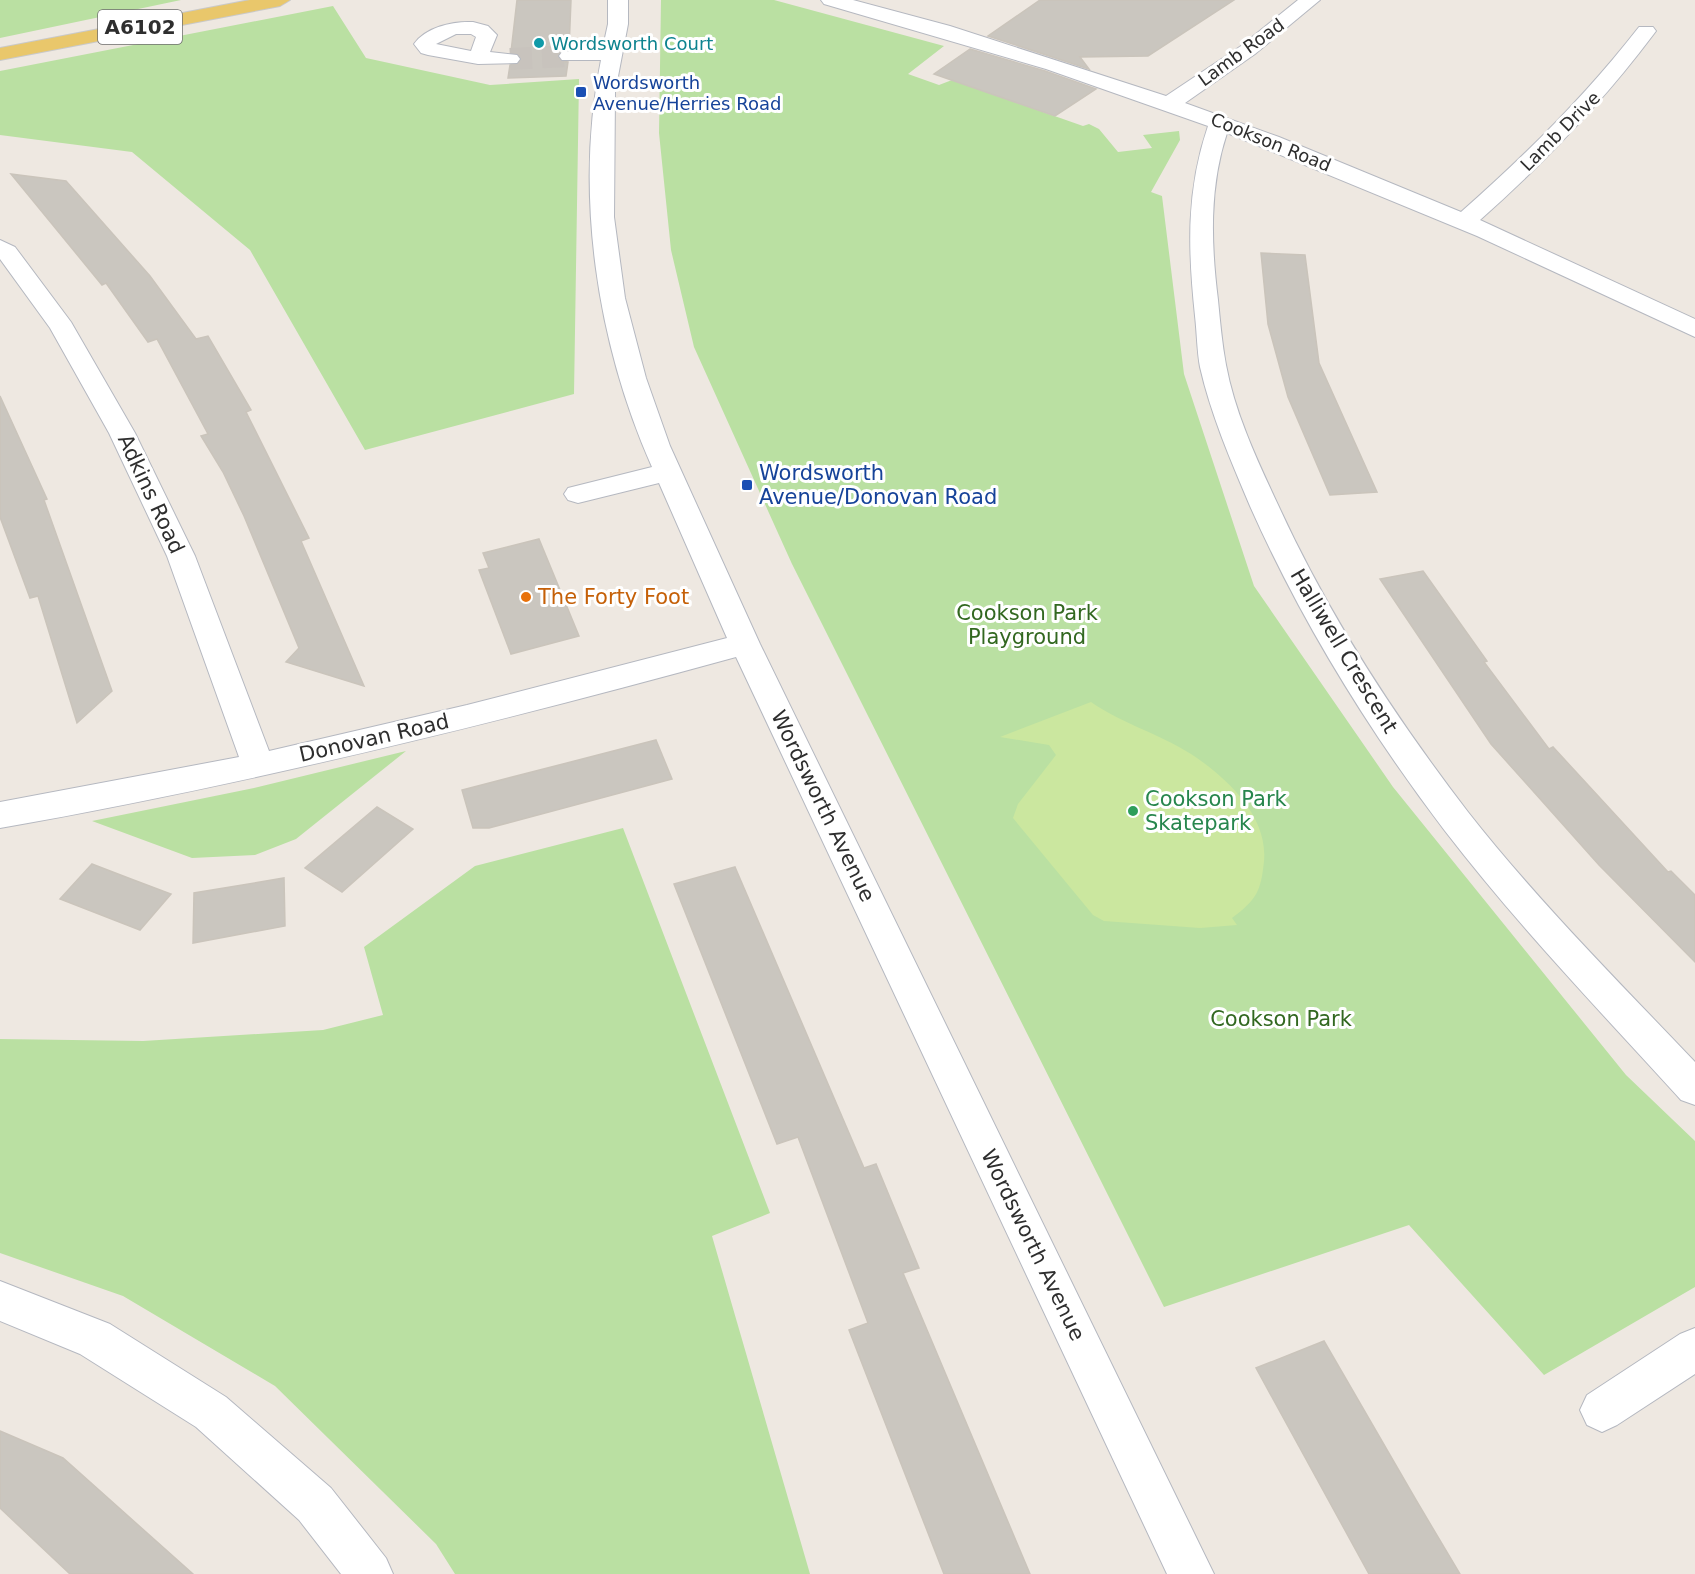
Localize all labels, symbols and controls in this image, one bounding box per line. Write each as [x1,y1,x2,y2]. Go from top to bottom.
road number: A6102 [98,10,182,44]
street label: Lamb Road [1194,14,1288,90]
place label: Wordsworth Court [551,33,713,54]
marker: Wordsworth Court [532,36,546,50]
place label: Wordsworth Avenue/Herries Road [593,72,781,114]
marker: Wordsworth Avenue/Herries Road [574,85,588,99]
street label: Lamb Drive [1516,87,1604,175]
street label: Cookson Road [1208,108,1334,176]
street label: Adkins Road [113,430,189,558]
place label: Wordsworth Avenue/Donovan Road [759,461,997,509]
marker: Wordsworth Avenue/Donovan Road [740,478,754,492]
street label: Halliwell Crescent [1285,565,1403,737]
place label: The Forty Foot [537,585,689,609]
marker: The Forty Foot [519,590,533,604]
park label: Cookson Park Playground [956,601,1099,649]
street label: Wordsworth Avenue [766,706,880,906]
street label: Donovan Road [297,709,451,767]
place label: Cookson Park Skatepark [1145,787,1288,835]
marker: Cookson Park Skatepark [1126,804,1140,818]
park label: Cookson Park [1210,1007,1353,1031]
street label: Wordsworth Avenue [976,1145,1090,1345]

